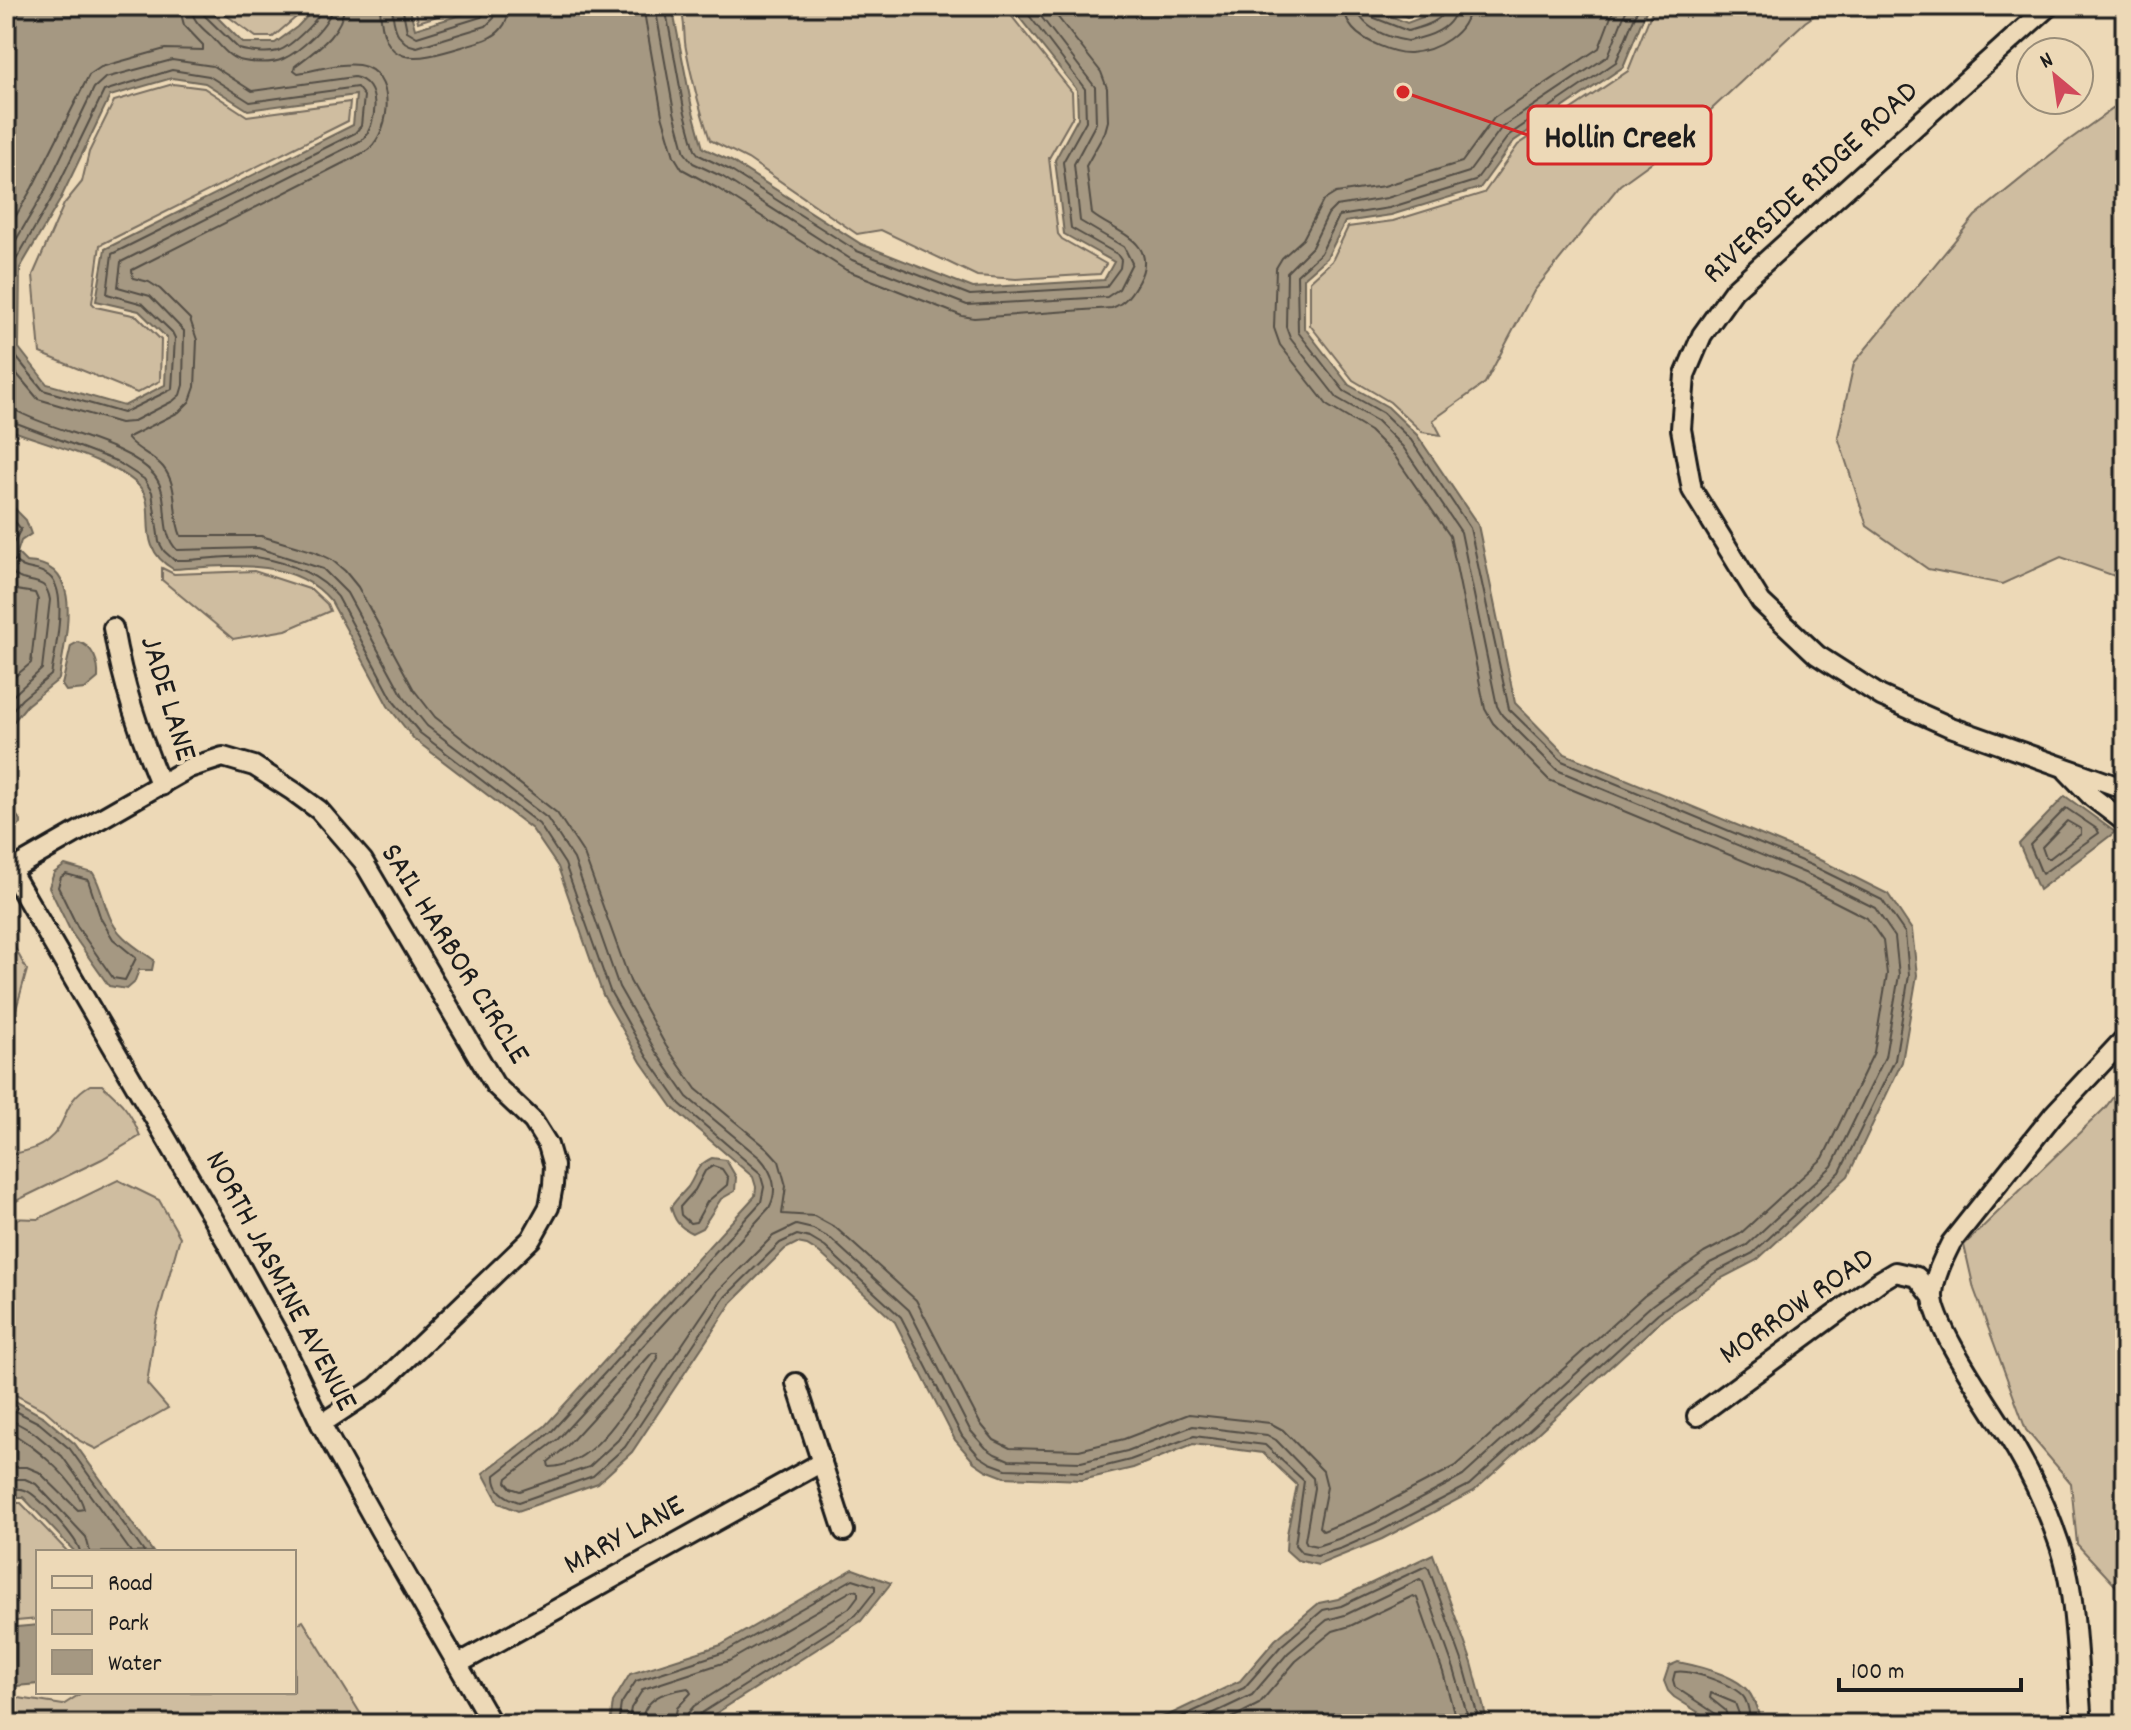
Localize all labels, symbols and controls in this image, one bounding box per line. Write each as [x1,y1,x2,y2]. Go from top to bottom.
north arrow [2015,36,2095,116]
text: N [2035,45,2059,78]
street label: RIVERSIDE RIDGE ROAD [1693,71,1931,297]
callout: Hollin Creek [1528,106,1711,164]
text: Hollin Creek [1544,116,1696,165]
street label: JADE LANE [125,631,207,768]
street label: SAIL HARBOR CIRCLE [367,836,540,1075]
street label: NORTH JASMINE AVENUE [191,1144,367,1421]
street label: MORROW ROAD [1711,1237,1885,1379]
street label: MARY LANE [556,1485,694,1589]
legend [36,1550,296,1694]
text: Road [108,1568,153,1602]
text: Park [108,1608,149,1642]
scale bar [1839,1642,2021,1692]
text: Water [108,1648,161,1682]
text: 100 m [1851,1656,1904,1690]

